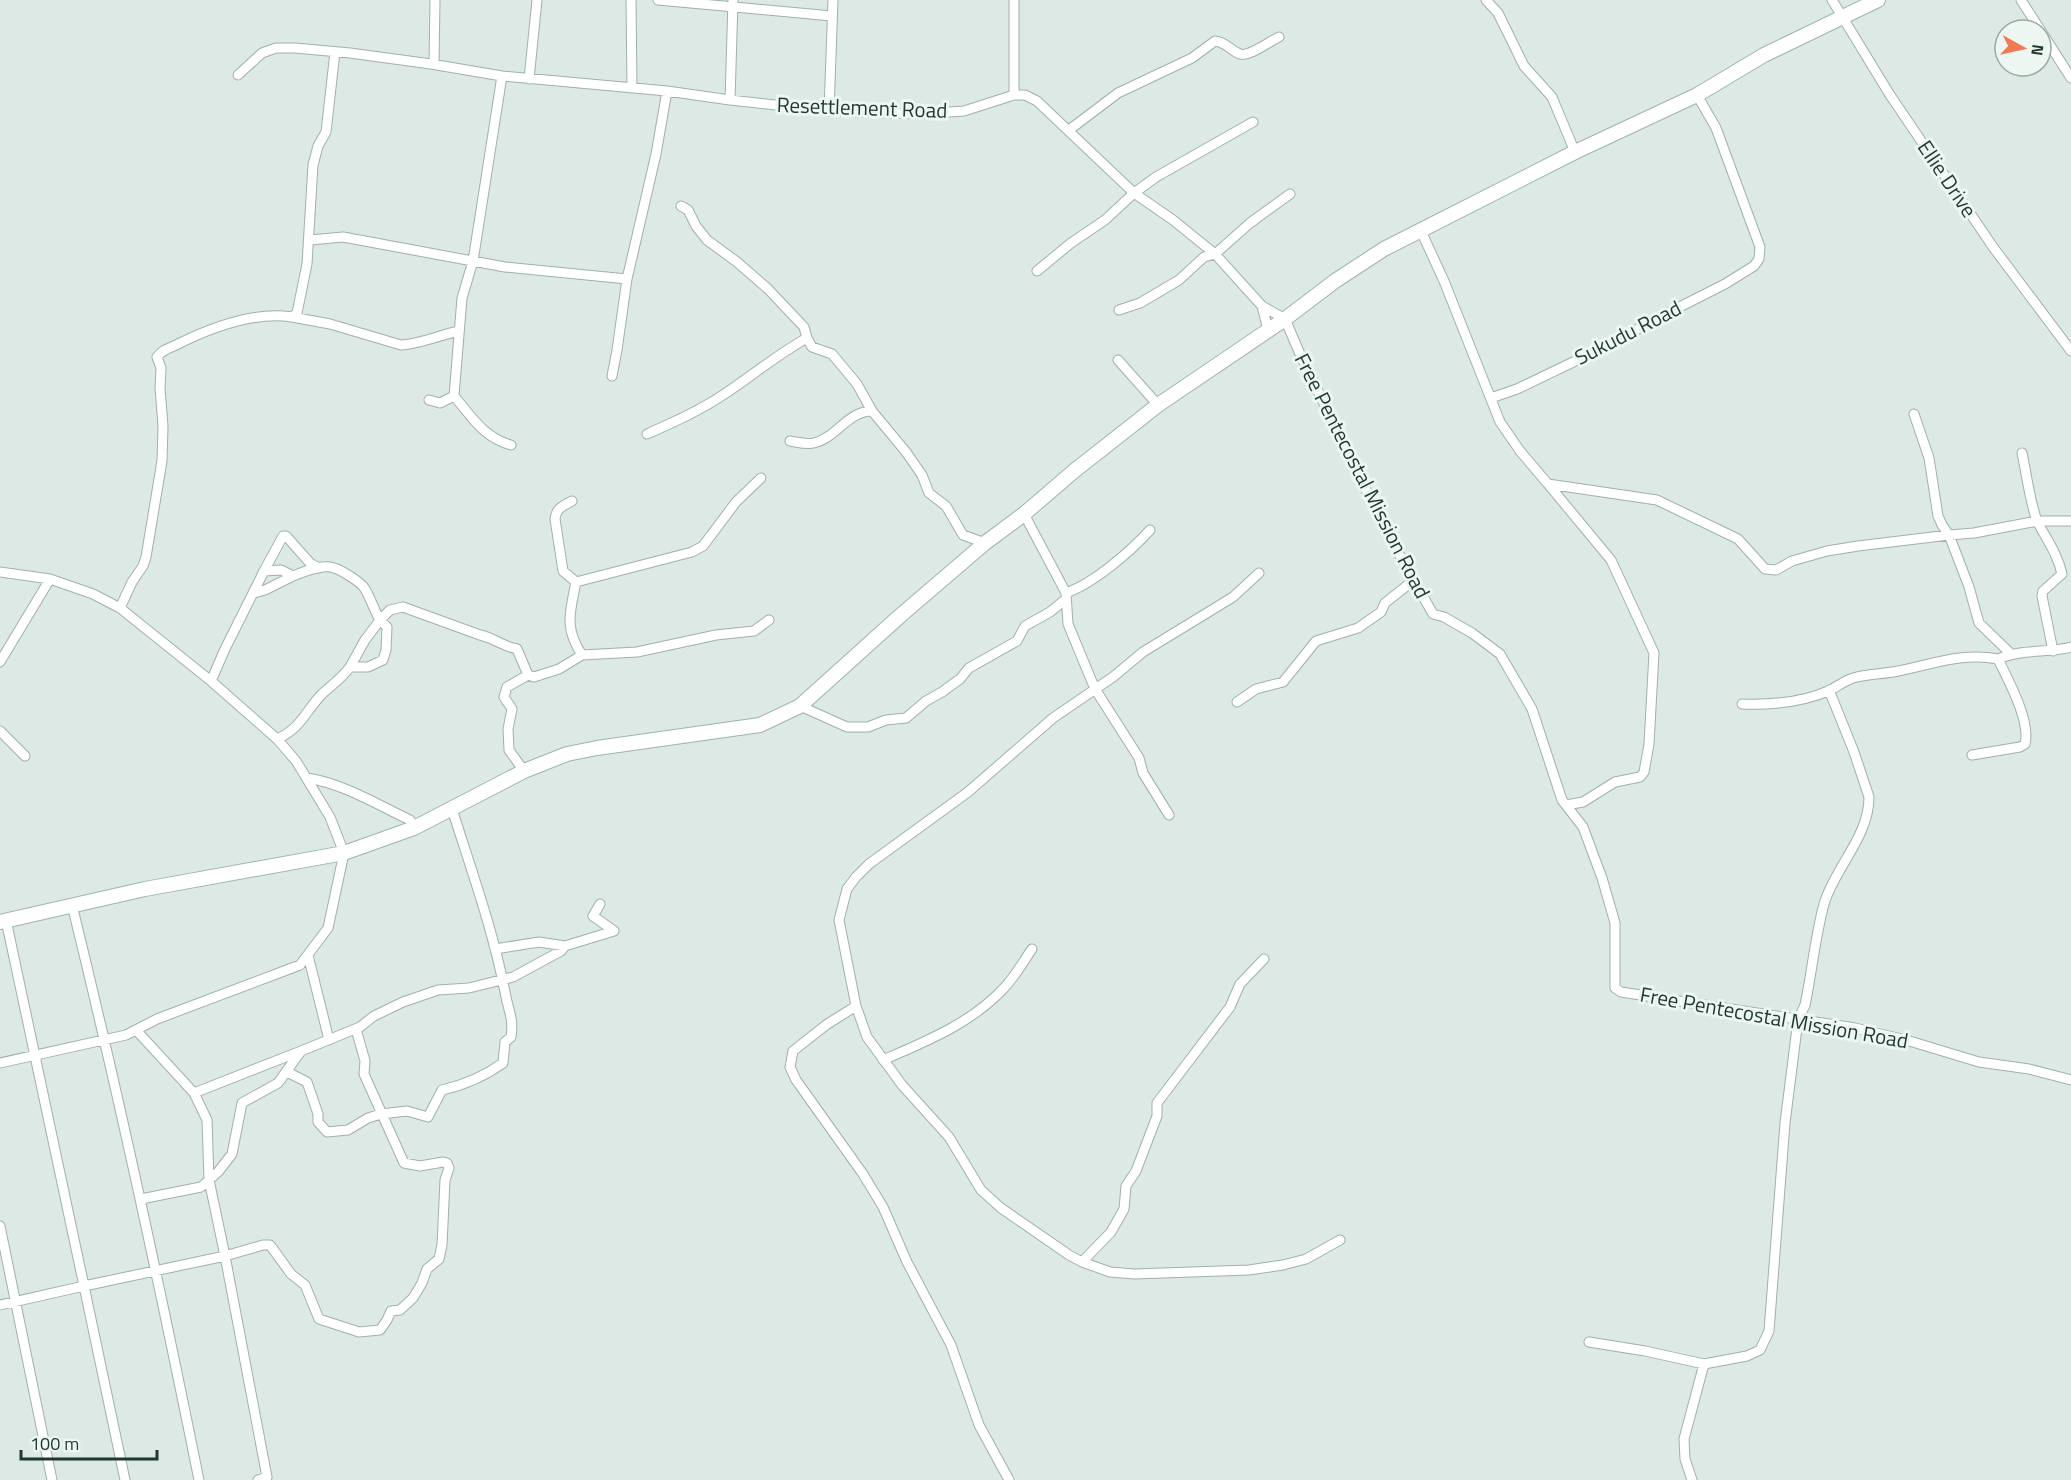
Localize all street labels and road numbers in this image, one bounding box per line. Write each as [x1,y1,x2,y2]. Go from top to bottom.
street label: Resettlement Road [776,88,948,126]
street label: Ellie Drive [1910,133,1985,223]
street label: Sukudu Road [1569,292,1687,373]
street label: Free Pentecostal Mission Road [1287,347,1439,604]
street label: Free Pentecostal Mission Road [1638,978,1911,1056]

